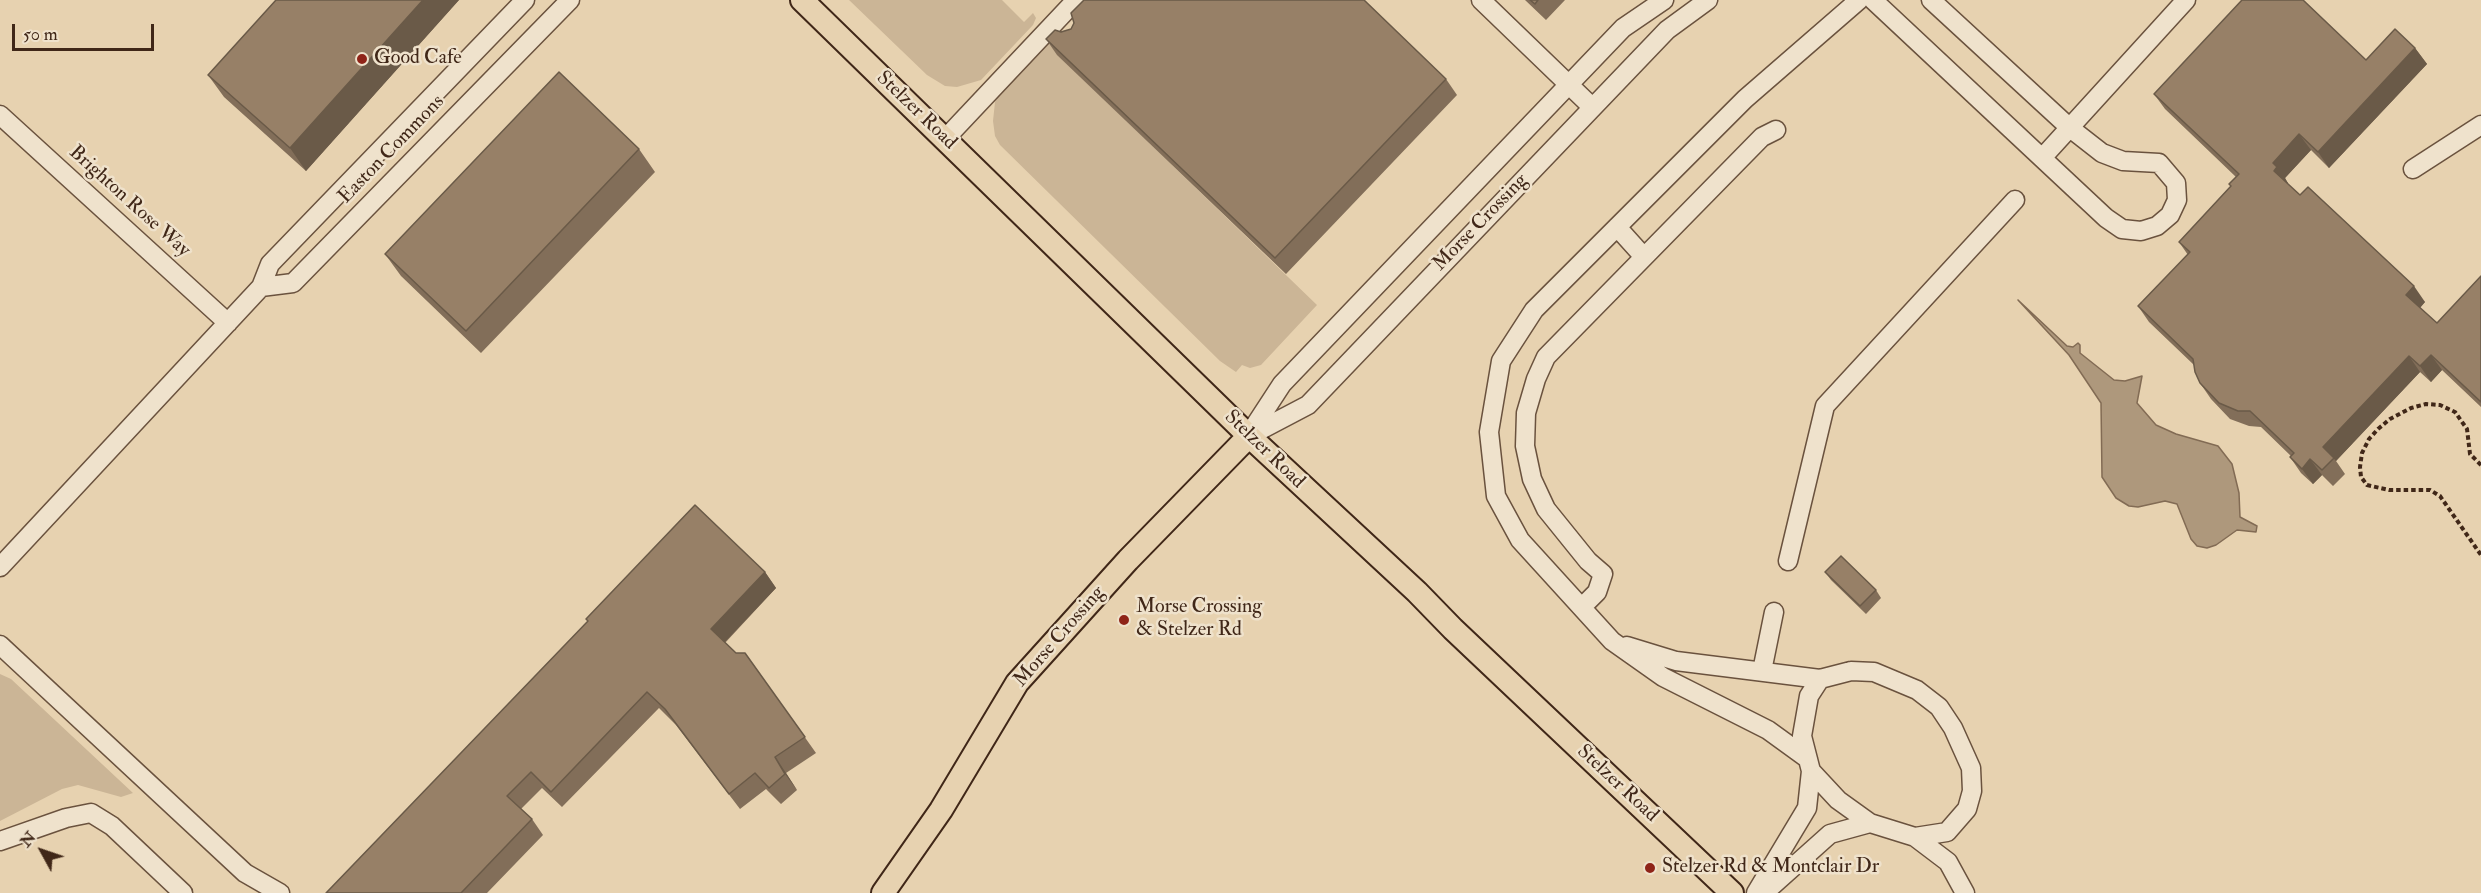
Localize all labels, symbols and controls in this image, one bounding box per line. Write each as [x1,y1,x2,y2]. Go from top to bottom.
scale bar [15,12,158,50]
text: 50 m [23,23,58,46]
place label: Good Cafe [374,47,462,71]
marker: Good Cafe [355,52,369,66]
street label: Stelzer Road [871,67,961,155]
street label: Easton Commons [334,91,450,209]
street label: Brighton Rose Way [63,141,195,263]
street label: Morse Crossing [1429,169,1533,277]
street label: Stelzer Road [1219,406,1309,494]
street label: Morse Crossing [1010,582,1110,692]
place label: Morse Crossing & Stelzer Rd [1136,596,1262,643]
marker: Morse Crossing & Stelzer Rd [1117,613,1131,627]
street label: Stelzer Road [1571,740,1663,828]
north arrow [12,821,72,881]
text: N [16,828,40,851]
place label: Stelzer Rd & Montclair Dr [1662,856,1879,880]
marker: Stelzer Rd & Montclair Dr [1643,861,1657,875]

